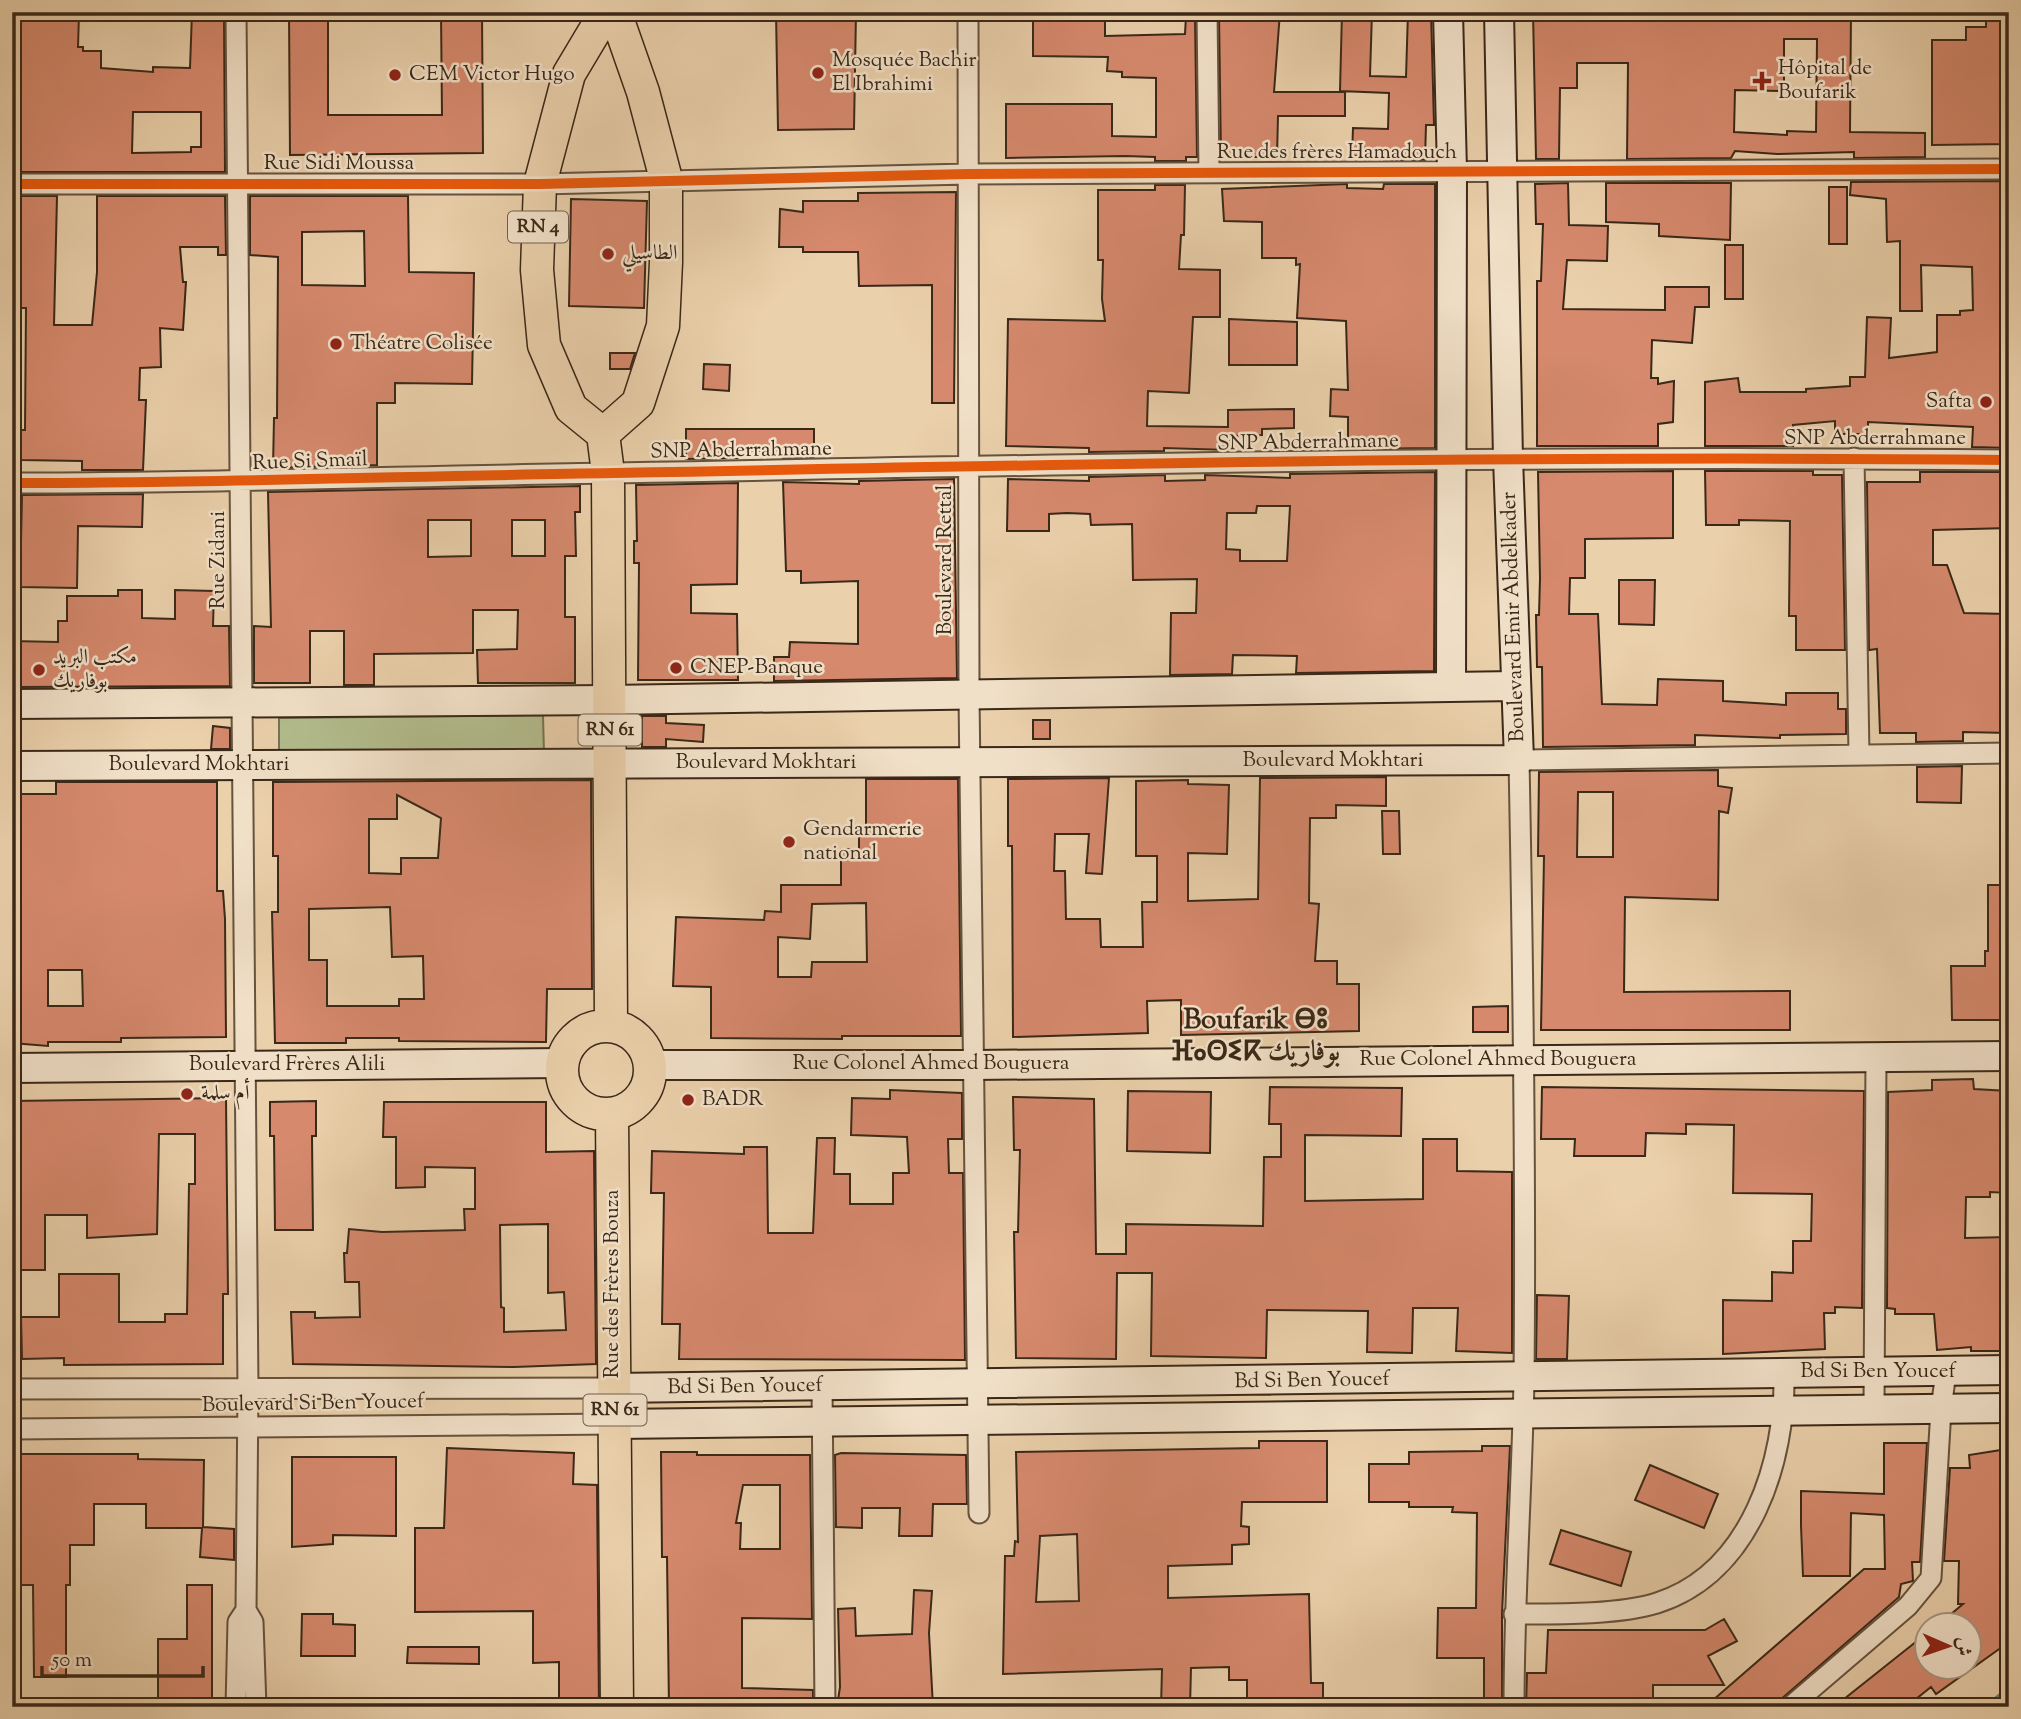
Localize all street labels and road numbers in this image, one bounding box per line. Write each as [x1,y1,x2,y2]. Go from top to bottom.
street label: Rue des frères Hamadouch [1217,138,1457,168]
street label: Rue Sidi Moussa [264,149,414,179]
road number: RN 4 [508,212,568,243]
street label: SNP Abderrahmane [1784,424,1966,454]
street label: SNP Abderrahmane [1217,426,1399,460]
street label: SNP Abderrahmane [650,434,832,468]
street label: Rue Si Smaïl [252,445,368,479]
street label: Boulevard Rettal [931,485,961,635]
street label: Boulevard Emir Abdelkader [1495,491,1533,743]
street label: Rue Zidani [204,511,234,609]
road number: RN 61 [578,715,642,746]
street label: Boulevard Mokhtari [1243,746,1423,776]
street label: Boulevard Mokhtari [676,748,856,778]
street label: Boulevard Mokhtari [109,750,289,780]
street label: Rue Colonel Ahmed Bouguera [1359,1045,1637,1075]
street label: Rue Colonel Ahmed Bouguera [792,1049,1070,1079]
street label: Boulevard Frères Alili [189,1050,385,1080]
street label: Rue des Frères Bouza [598,1189,628,1378]
street label: Bd Si Ben Youcef [1800,1357,1957,1387]
street label: Bd Si Ben Youcef [1234,1365,1392,1397]
street label: Bd Si Ben Youcef [667,1371,825,1403]
street label: Boulevard Si Ben Youcef [202,1387,426,1421]
road number: RN 61 [584,1394,646,1426]

